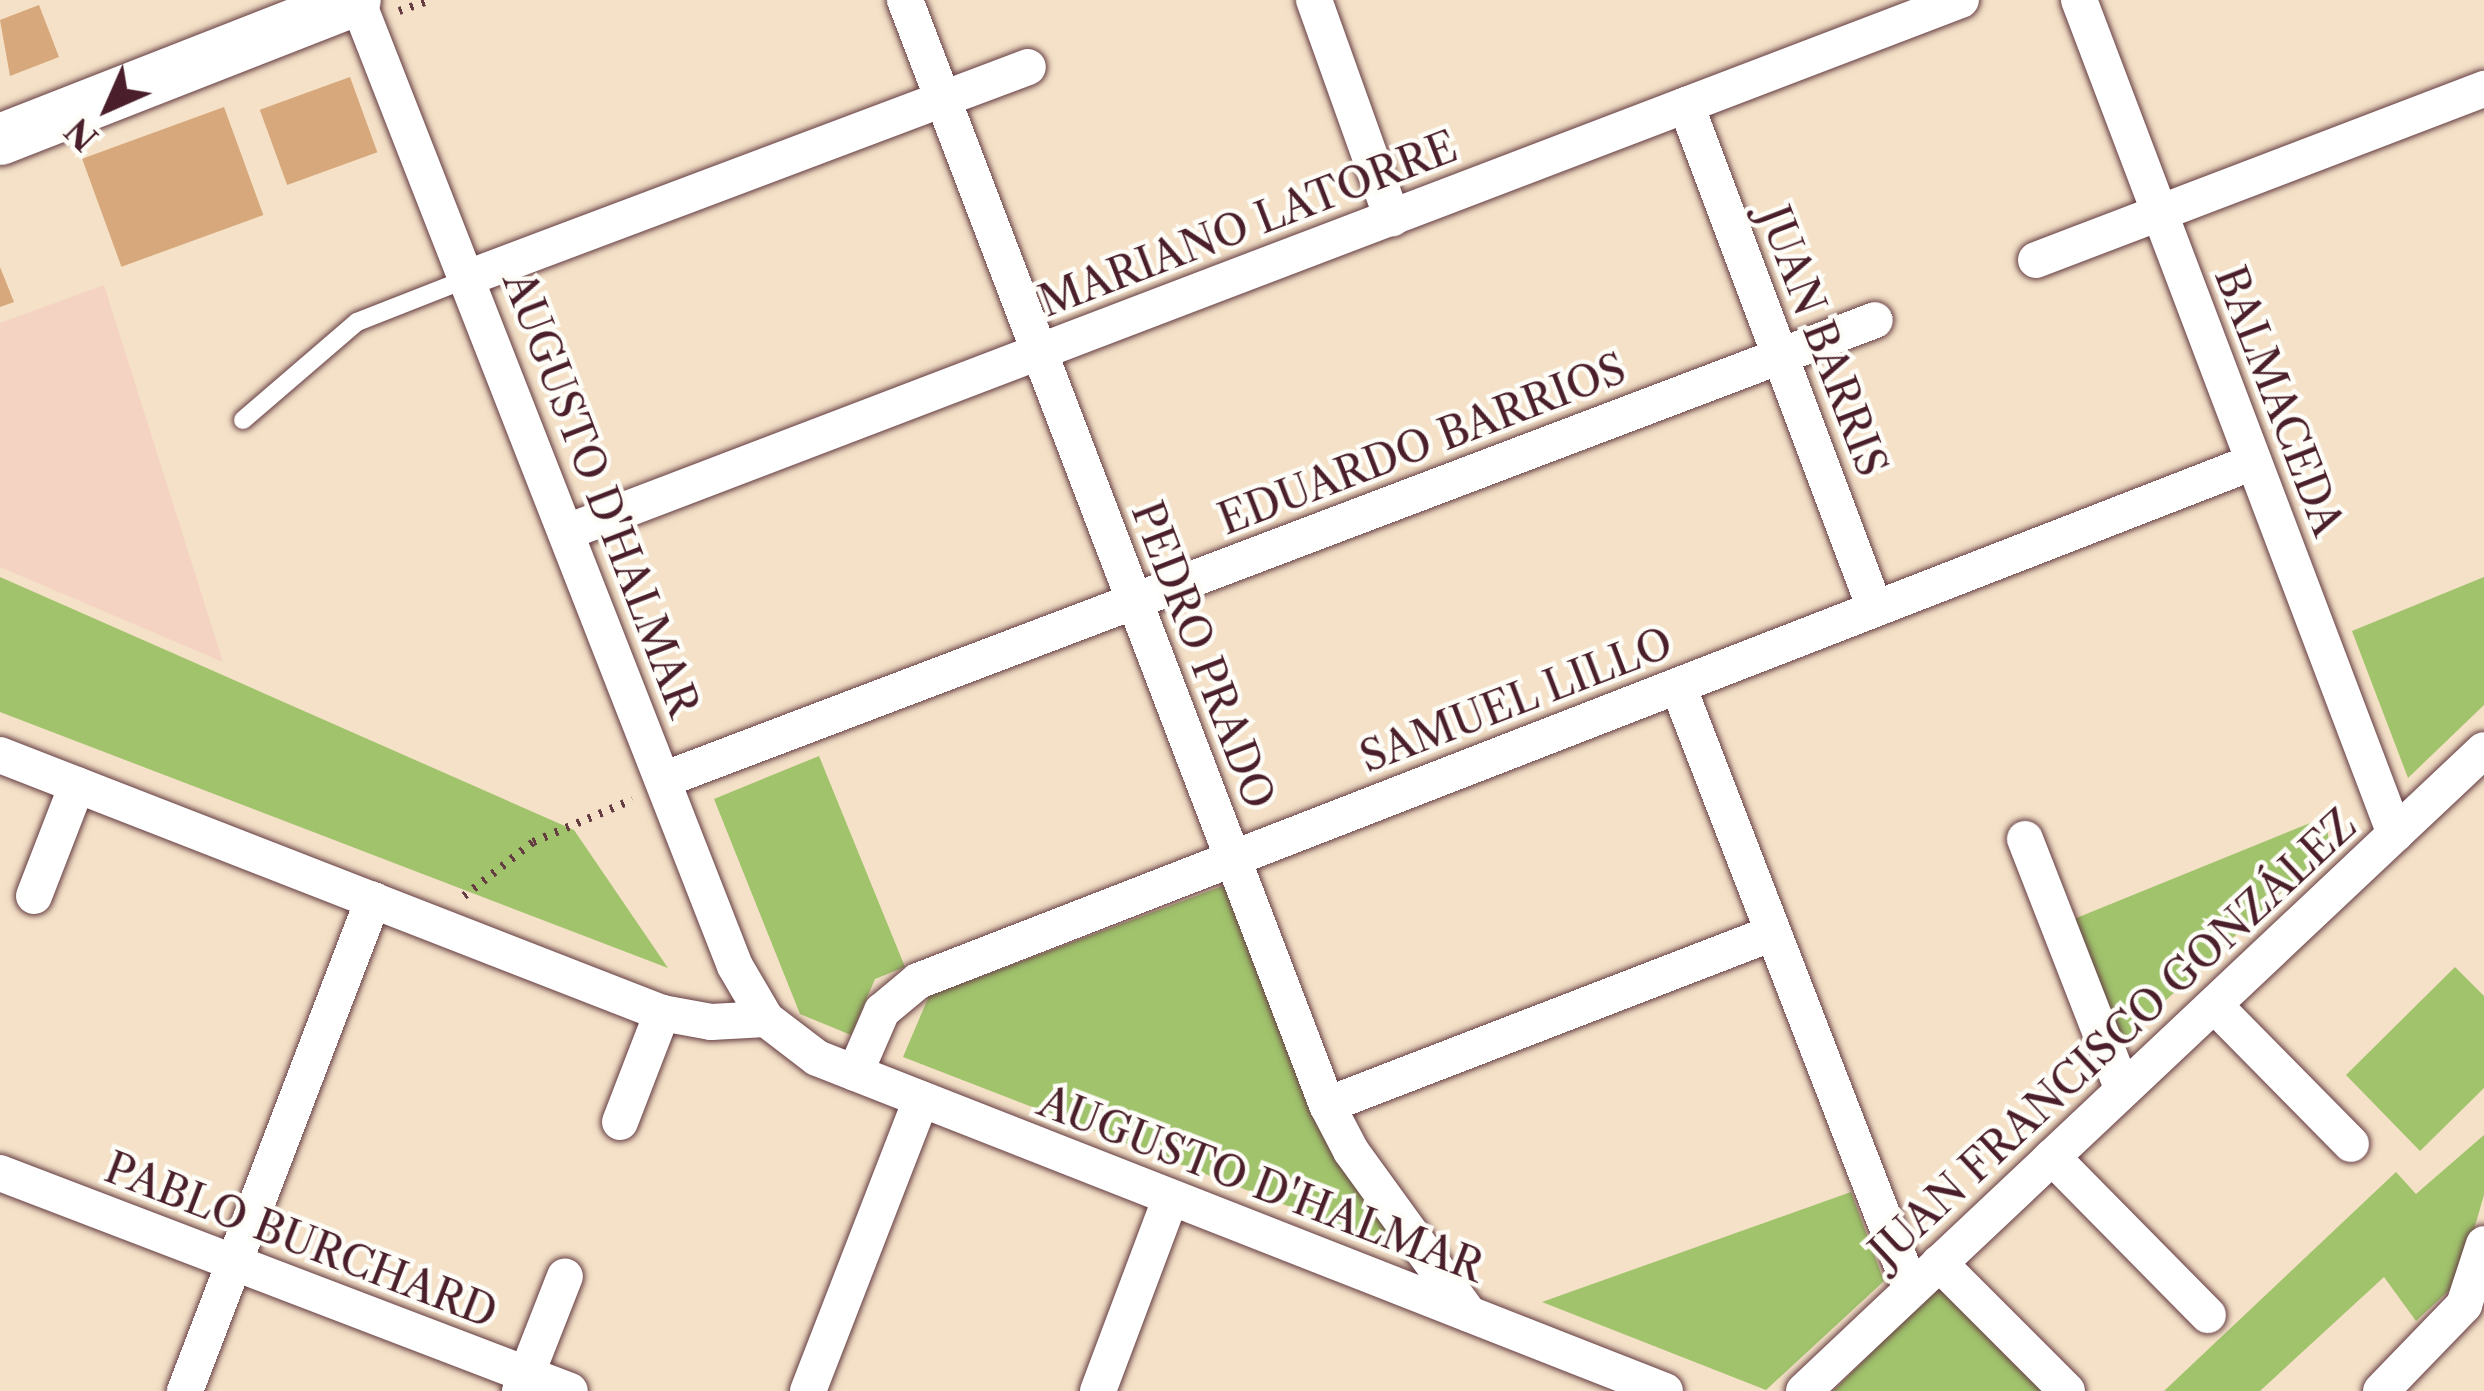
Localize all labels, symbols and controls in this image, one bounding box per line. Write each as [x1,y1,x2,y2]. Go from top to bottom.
north arrow [48,48,168,168]
text: N [58,109,107,158]
street label: MARIANO LATORRE [1032,121,1464,327]
street label: JUAN BARRIS [1748,199,1898,483]
street label: BALMACEDA [2205,259,2353,543]
street label: AUGUSTO D'HALMAR [493,265,709,723]
street label: EDUARDO BARRIOS [1211,343,1633,545]
street label: PEDRO PRADO [1121,494,1285,816]
street label: SAMUEL LILLO [1352,617,1680,783]
street label: JUAN FRANCISCO GONZÁLEZ [1860,799,2366,1277]
street label: AUGUSTO D'HALMAR [1032,1076,1490,1292]
street label: PABLO BURCHARD [98,1142,504,1338]

